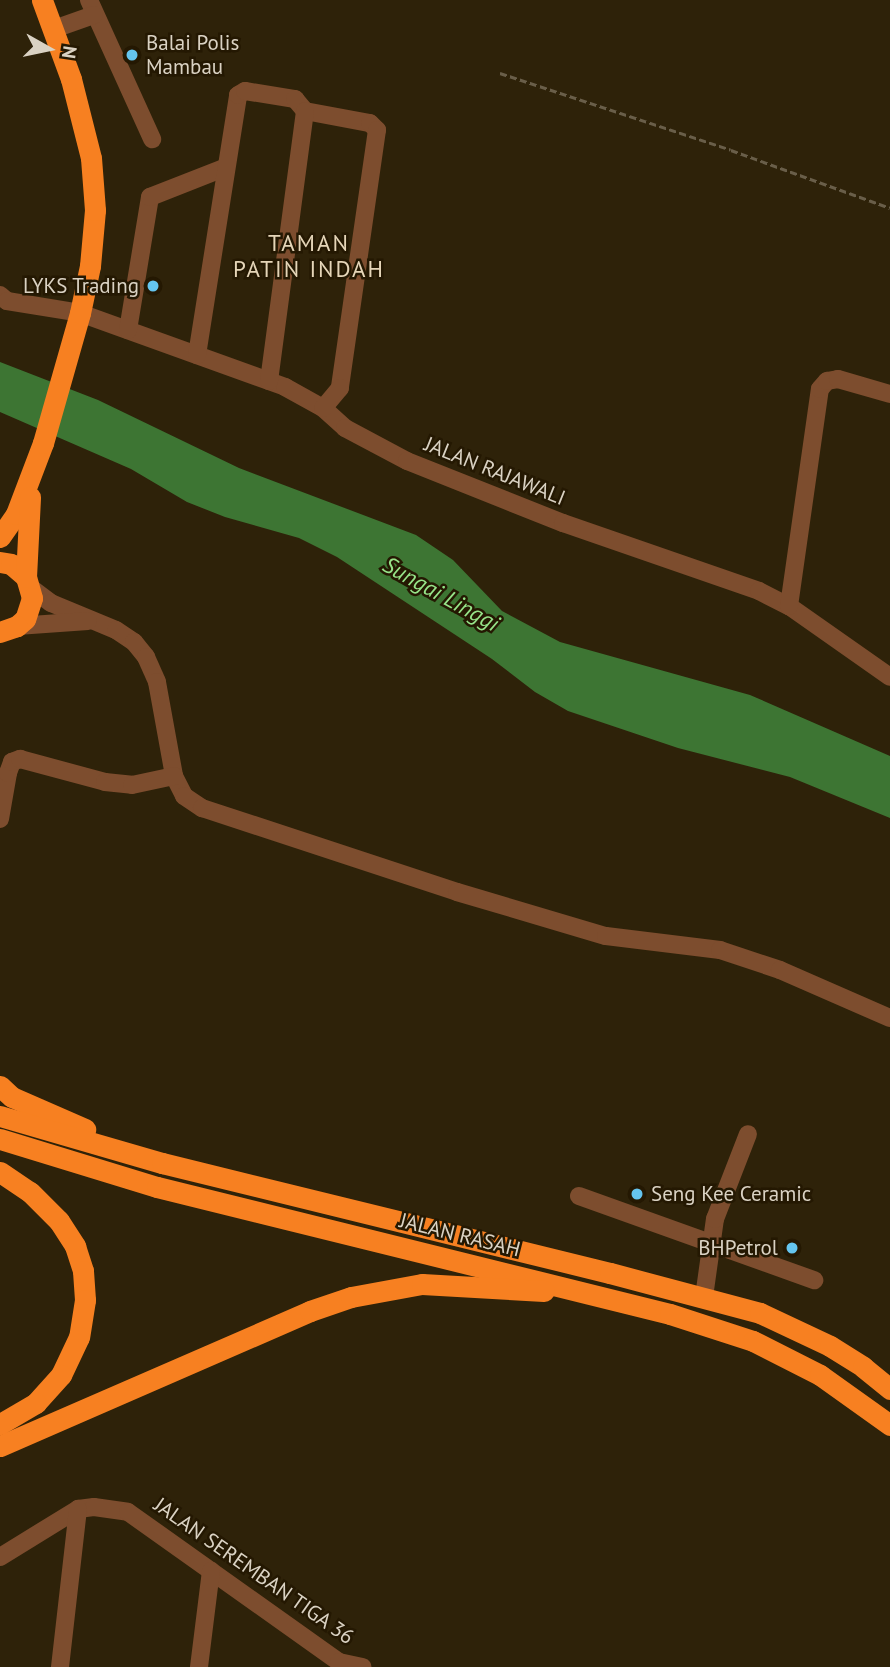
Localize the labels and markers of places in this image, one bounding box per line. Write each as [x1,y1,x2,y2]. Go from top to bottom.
place label: Balai Polis Mambau [146,30,239,80]
marker: Balai Polis Mambau [124,47,140,63]
place label: LYKS Trading [22,273,139,299]
marker: LYKS Trading [145,278,161,294]
place label: Seng Kee Ceramic [651,1181,811,1207]
marker: Seng Kee Ceramic [629,1186,645,1202]
place label: BHPetrol [698,1235,778,1261]
marker: BHPetrol [784,1240,800,1256]

